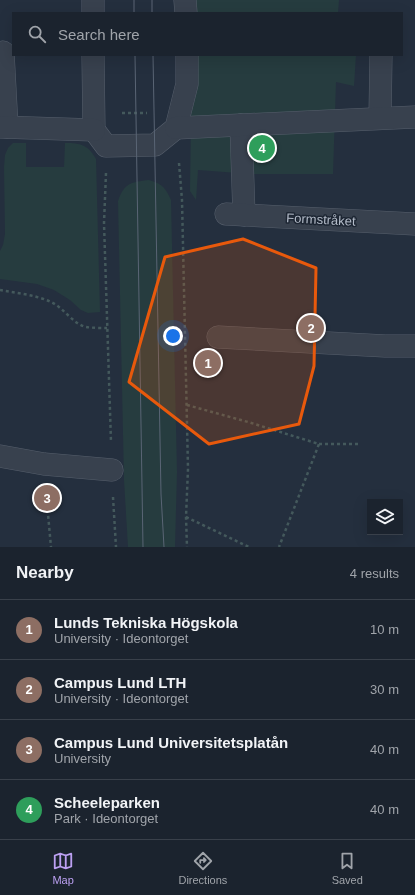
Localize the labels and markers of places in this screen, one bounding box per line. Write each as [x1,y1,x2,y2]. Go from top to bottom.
pin: 4 [249,133,275,163]
pin: 2 [298,313,324,343]
pin: 1 [195,348,221,378]
pin: 3 [34,483,60,513]

